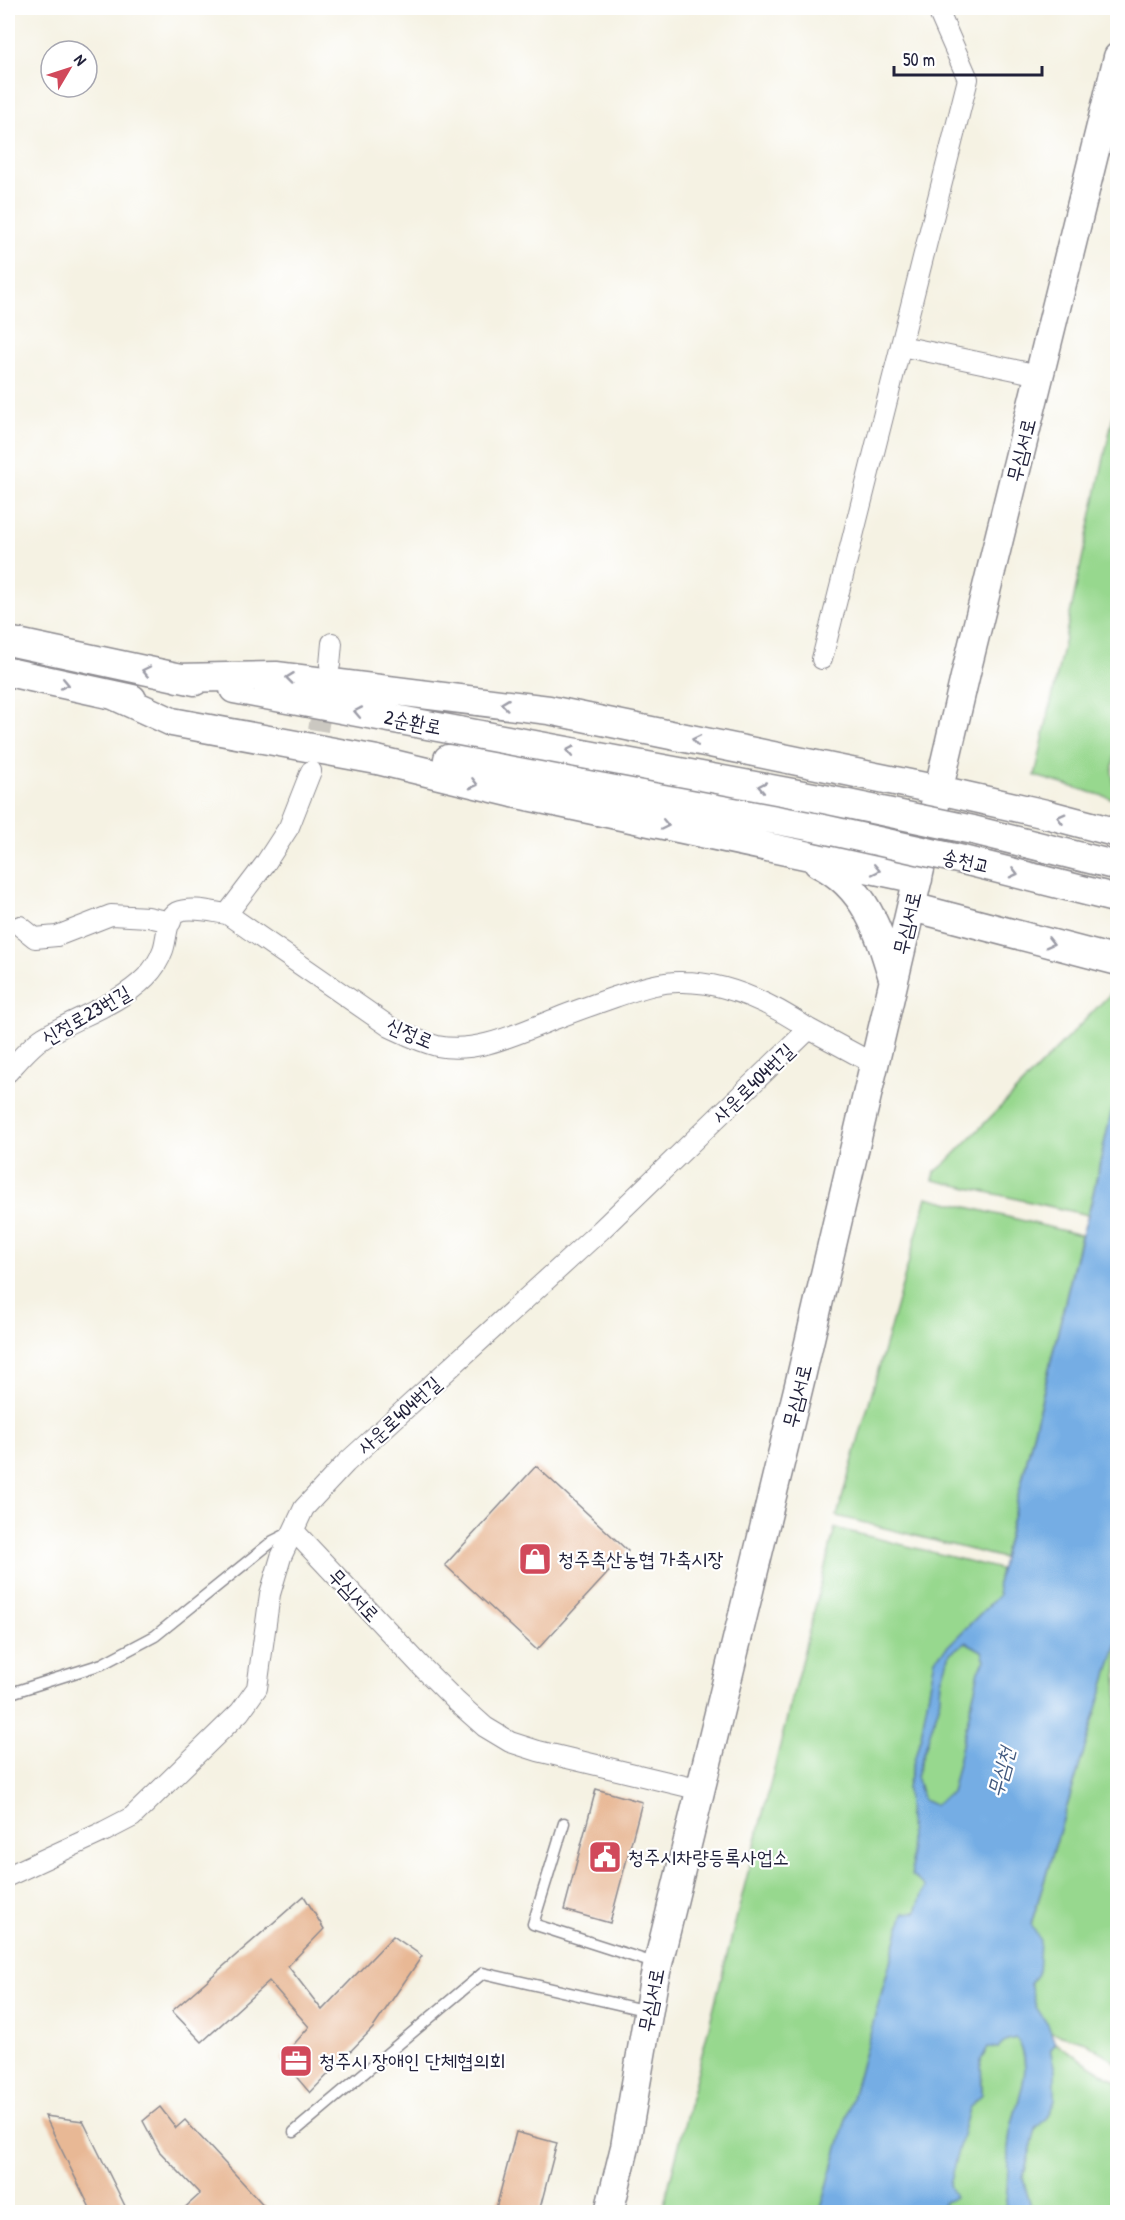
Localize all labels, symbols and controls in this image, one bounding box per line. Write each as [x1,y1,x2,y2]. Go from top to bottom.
north arrow [39,39,99,99]
scale bar [894,39,1042,77]
text: 50 m [903,47,935,72]
text: N [69,49,92,70]
street label: 무심서로 [1000,415,1041,484]
one-way arrow [141,665,151,678]
one-way arrow [286,672,295,685]
one-way arrow [59,677,69,690]
one-way arrow [500,698,509,711]
street label: 2순환로 [382,703,444,740]
one-way arrow [353,706,363,719]
one-way arrow [691,735,701,748]
one-way arrow [565,746,575,758]
one-way arrow [469,776,479,789]
one-way arrow [757,781,767,794]
one-way arrow [1056,813,1067,825]
one-way arrow [660,817,670,830]
street label: 송천교 [940,842,993,879]
one-way arrow [871,862,881,875]
one-way arrow [1009,865,1019,878]
street label: 무심서로 [886,888,927,957]
one-way arrow [1044,936,1054,948]
street label: 신정로23번길 [36,978,135,1051]
street label: 신정로 [383,1011,438,1054]
street label: 사운로404번길 [706,1037,800,1129]
street label: 무심서로 [776,1361,817,1430]
street label: 사운로404번길 [351,1370,447,1460]
shop icon: 청주축산농협 가축시장 [517,1541,553,1577]
place label: 청주축산농협 가축시장 [558,1545,724,1572]
street label: 무심서로 [323,1562,386,1627]
water label: 무심천 [980,1742,1022,1800]
public building icon: 청주시차량등록사업소 [587,1839,623,1875]
place label: 청주시차량등록사업소 [628,1843,789,1870]
street label: 무심서로 [631,1966,670,2034]
office icon: 청주시 장애인 단체협의회 [278,2043,314,2079]
place label: 청주시 장애인 단체협의회 [319,2047,505,2074]

